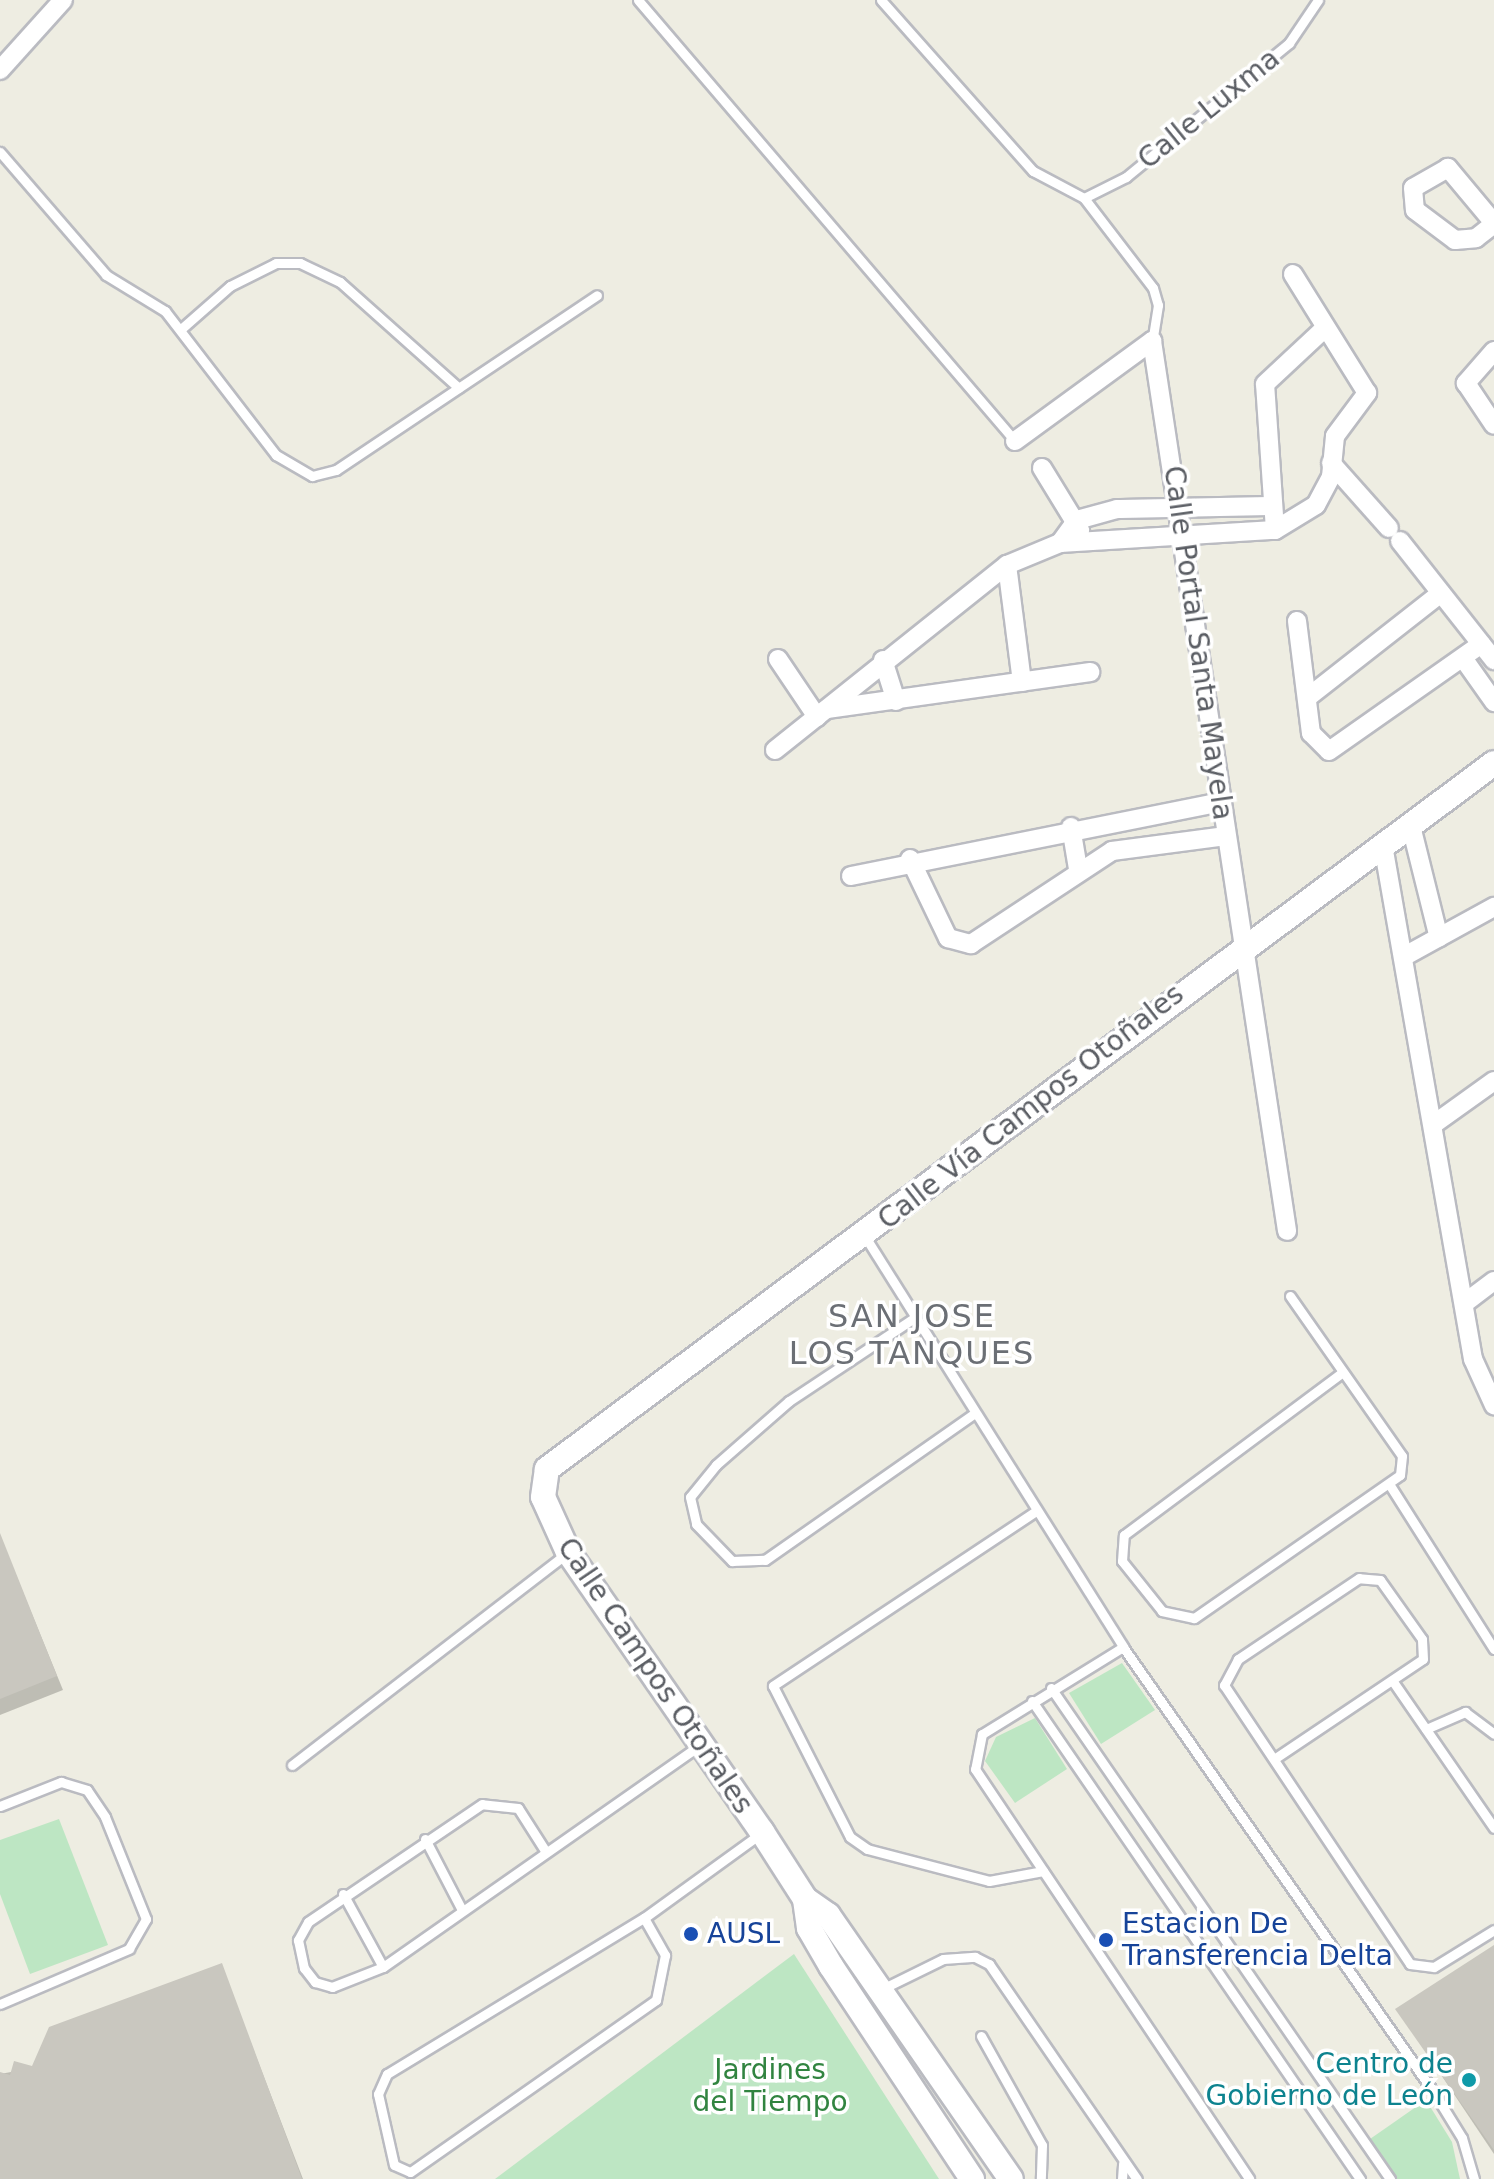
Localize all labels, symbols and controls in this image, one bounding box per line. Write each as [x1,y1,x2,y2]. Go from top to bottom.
street label: Calle Luxma [1131,42,1287,176]
street label: Calle Portal Santa Mayela [1156,464,1240,822]
street label: Calle Vía Campos Otoñales [872,977,1190,1237]
district label: SAN JOSE LOS TANQUES [789,1298,1035,1373]
street label: Calle Campos Otoñales [550,1532,760,1820]
place label: Estacion De Transferencia Delta [1122,1907,1393,1973]
place label: AUSL [707,1917,780,1951]
marker: AUSL [682,1925,700,1943]
marker: Estacion De Transferencia Delta [1097,1931,1115,1949]
place label: Centro de Gobierno de León [1205,2047,1453,2113]
park label: Jardines del Tiempo [692,2053,848,2119]
marker: Centro de Gobierno de León [1460,2071,1478,2089]

